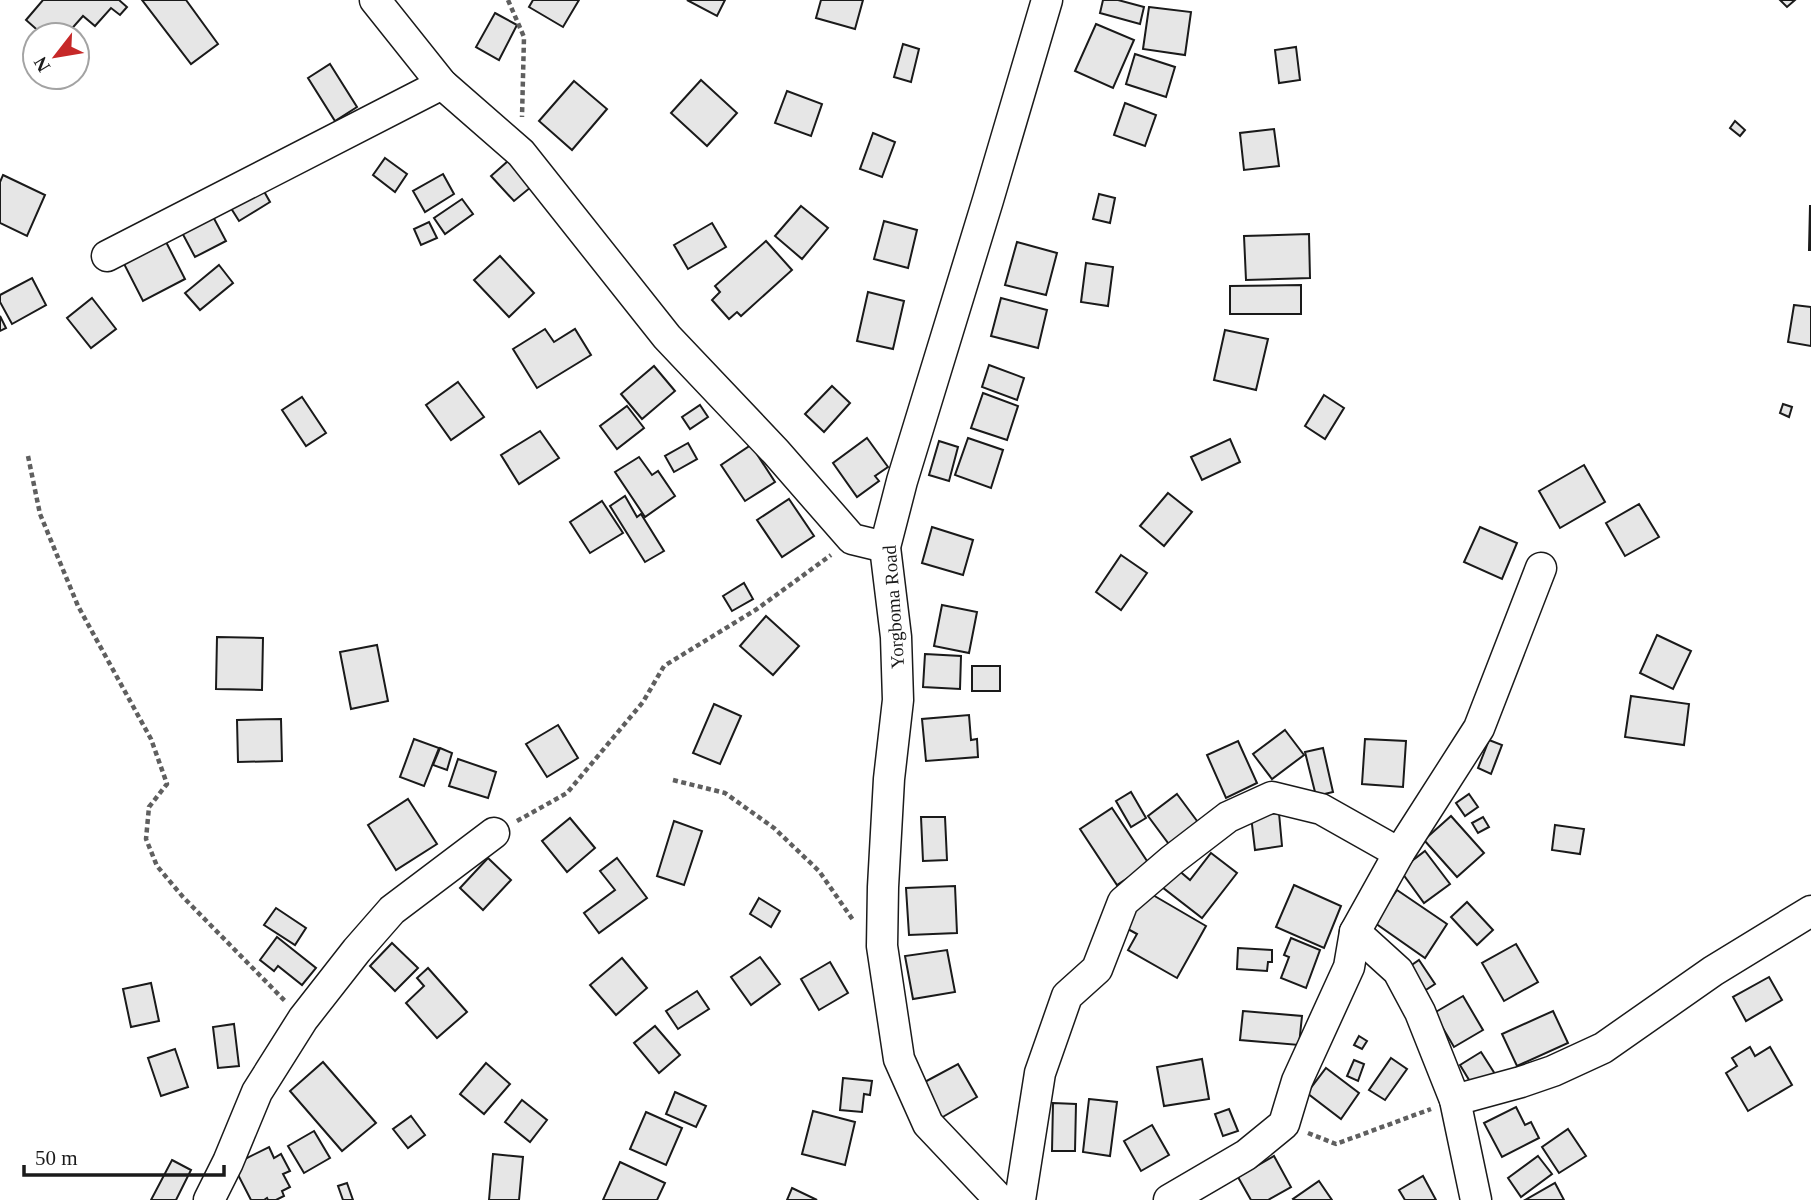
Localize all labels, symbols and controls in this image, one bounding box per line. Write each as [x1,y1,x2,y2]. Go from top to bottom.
north arrow [21,21,91,91]
text: N [29,53,54,76]
street label: Yorgboma Road [879,544,908,669]
scale bar [24,1134,224,1178]
text: 50 m [35,1146,78,1170]

